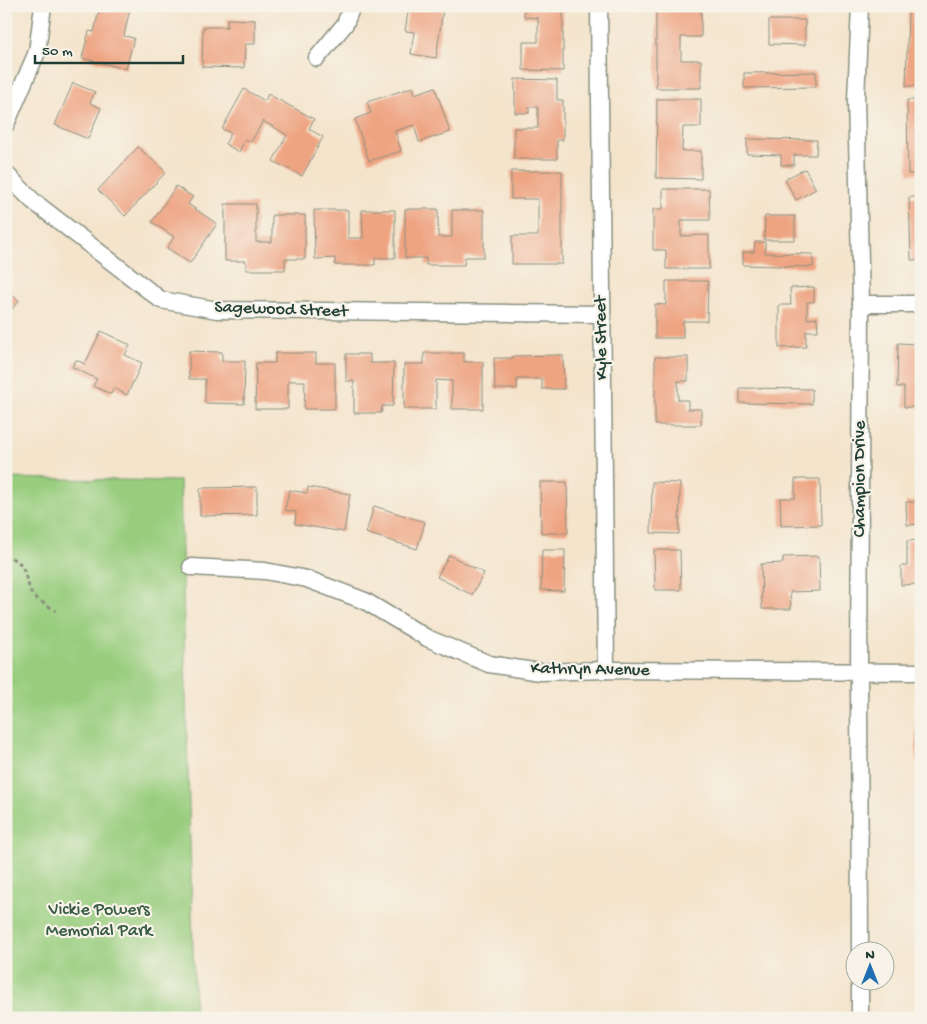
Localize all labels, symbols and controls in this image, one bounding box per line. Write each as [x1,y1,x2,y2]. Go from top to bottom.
scale bar [35,32,182,64]
text: 50 m [42,43,73,61]
street label: Kyle Street [591,294,613,380]
street label: Sagewood Street [214,297,350,323]
street label: Champion Drive [850,420,871,537]
street label: Kathryn Avenue [530,658,650,682]
park label: Vickie Powers Memorial Park [46,900,154,942]
north arrow [844,942,894,992]
text: N [865,947,875,964]

